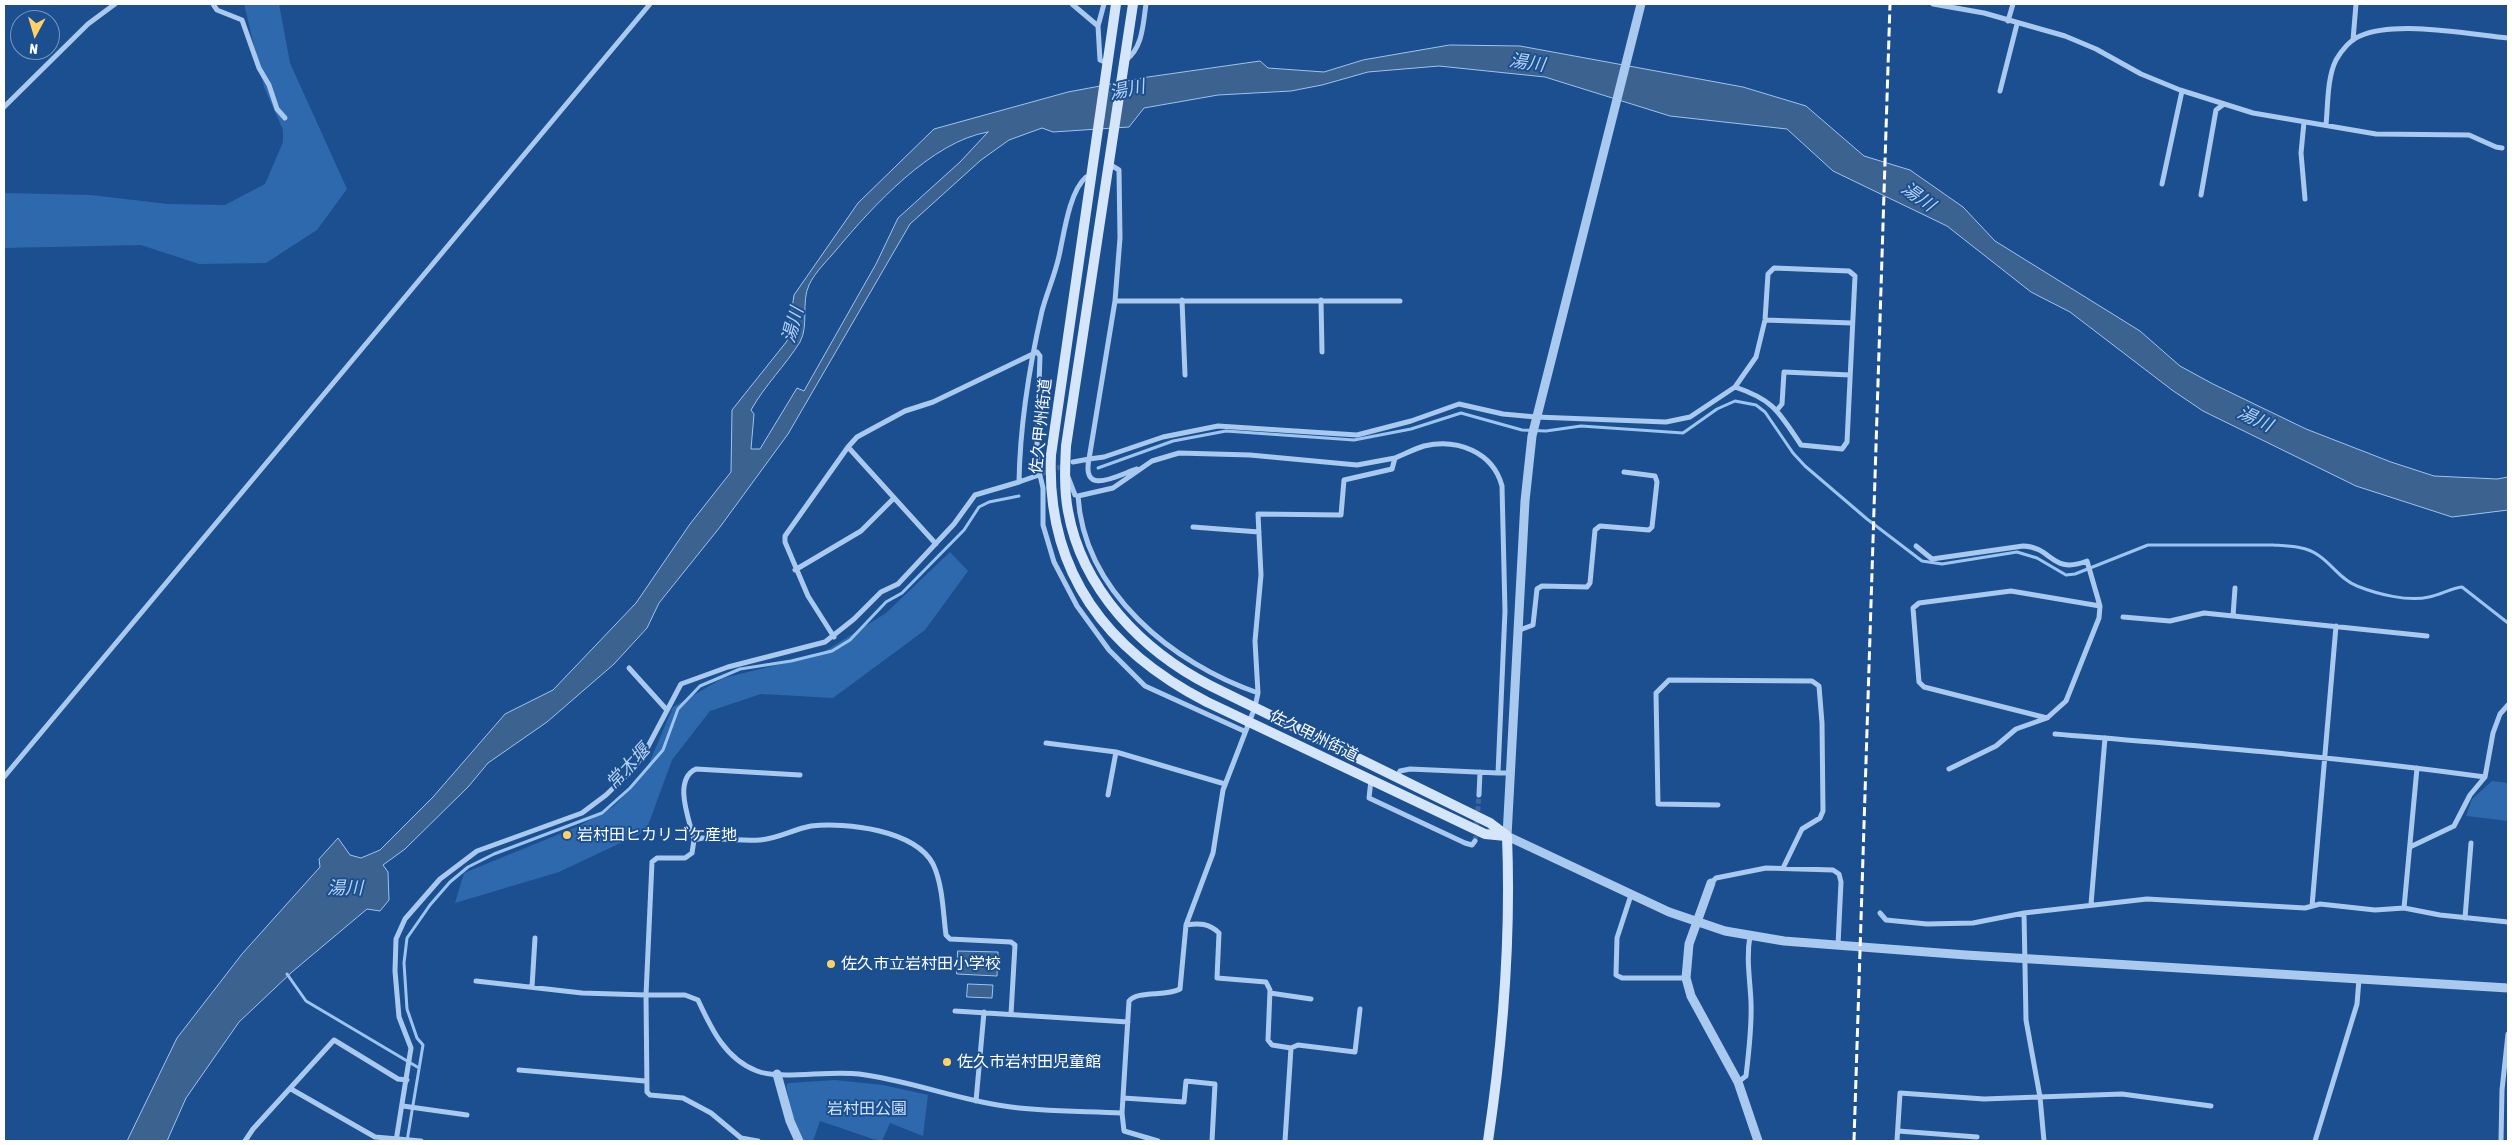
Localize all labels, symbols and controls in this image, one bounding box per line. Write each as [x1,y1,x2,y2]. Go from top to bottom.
north arrow [10,10,60,60]
text: N [29,41,38,57]
water label: 湯川 [1508,50,1546,76]
water label: 湯川 [1107,76,1147,104]
water label: 湯川 [1897,178,1939,216]
water label: 湯川 [778,305,808,345]
street label: 佐久甲州街道 [1026,377,1056,475]
water label: 湯川 [2234,402,2276,436]
street label: 佐久甲州街道 [1267,706,1361,766]
water label: 常木堰 [602,740,654,794]
place label: 岩村田ヒカリゴケ産地 [577,825,737,845]
marker: 岩村田ヒカリゴケ産地 [561,829,573,841]
water label: 湯川 [327,877,363,899]
place label: 佐久市立岩村田小学校 [841,954,1001,974]
marker: 佐久市立岩村田小学校 [825,958,837,970]
place label: 佐久市岩村田児童館 [957,1052,1101,1072]
marker: 佐久市岩村田児童館 [941,1056,953,1068]
park label: 岩村田公園 [827,1099,907,1119]

